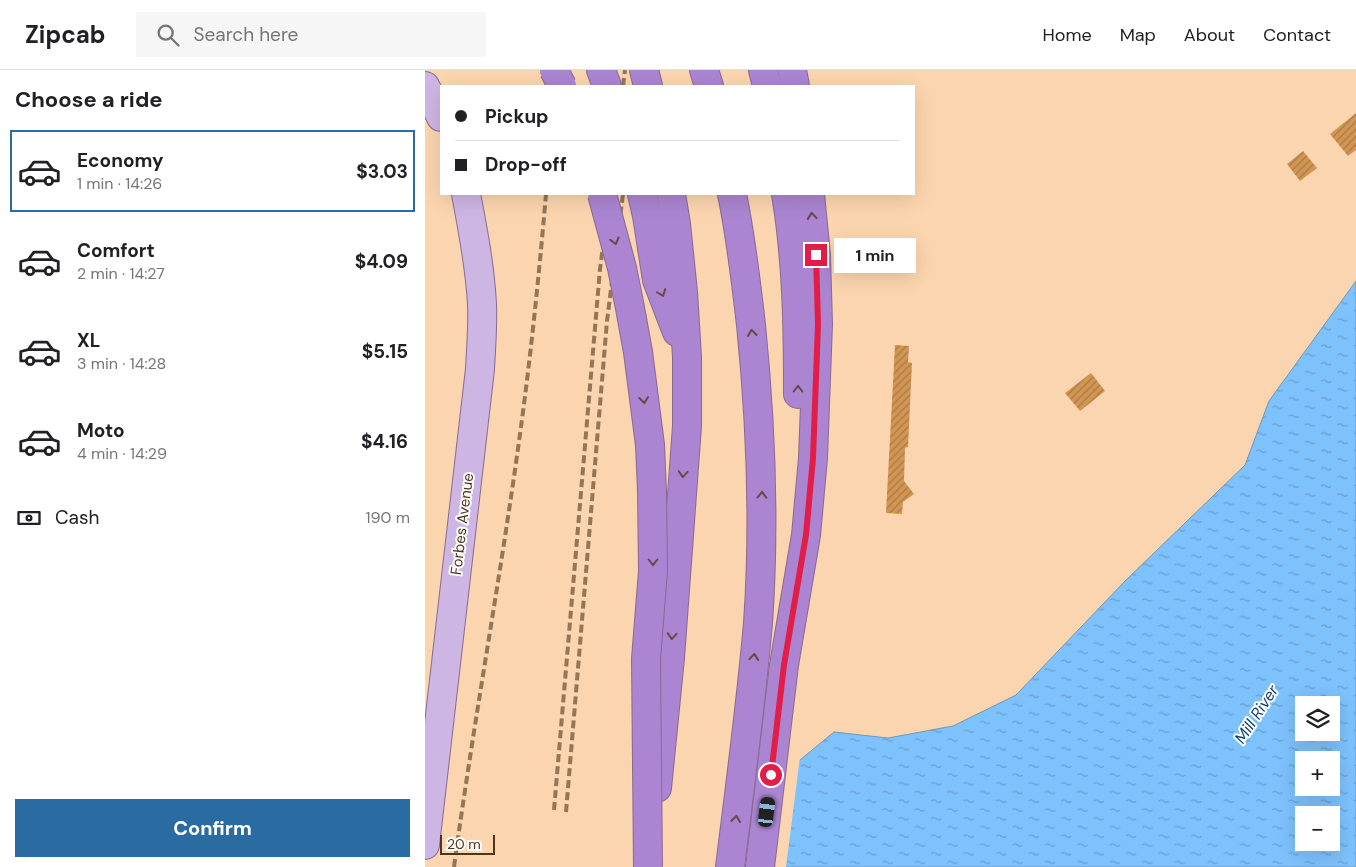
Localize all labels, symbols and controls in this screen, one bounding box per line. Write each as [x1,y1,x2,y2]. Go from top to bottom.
search box [136,12,486,57]
text: Zipcab [25,19,106,50]
icon: search [154,21,182,49]
text: Search here [194,22,298,47]
text: Home [1042,23,1092,47]
text: Map [1120,23,1156,47]
text: About [1184,23,1235,47]
text: Contact [1263,23,1331,47]
text: Choose a ride [15,85,163,114]
text: Pickup [485,104,549,129]
text: Economy [77,148,164,173]
icon: car [17,149,62,194]
text: Drop-off [485,152,567,177]
text: $3.03 [356,159,408,184]
text: 1 min · 14:26 [77,173,162,194]
one-way arrow [807,212,818,220]
one-way arrow [609,236,620,245]
text: Comfort [77,238,155,263]
callout: 1 min [833,238,916,272]
icon: car [17,239,62,284]
route end [805,244,827,266]
text: 1 min [856,245,894,266]
text: $4.09 [355,249,408,274]
text: 2 min · 14:27 [77,263,165,284]
one-way arrow [656,288,666,296]
text: XL [77,328,100,353]
icon: car [17,329,62,374]
one-way arrow [747,329,758,337]
text: $5.15 [362,339,408,364]
text: 3 min · 14:28 [77,353,166,374]
one-way arrow [793,385,803,392]
one-way arrow [638,397,649,405]
text: Moto [77,418,125,443]
icon: car [17,419,62,464]
text: $4.16 [361,429,408,454]
text: 4 min · 14:29 [77,443,167,464]
one-way arrow [678,471,689,479]
street label: Forbes Avenue [446,472,478,576]
one-way arrow [757,491,767,498]
icon: cash [15,504,43,532]
text: Cash [55,505,99,530]
text: 190 m [366,507,410,528]
one-way arrow [648,559,658,567]
one-way arrow [666,633,677,641]
one-way arrow [749,653,760,661]
water label: Mill River [1230,680,1284,748]
map controls [1295,696,1340,851]
button: layers [1295,696,1340,741]
button: + [1295,751,1340,796]
route start [760,764,782,786]
car [757,796,776,828]
button: Confirm [15,799,410,857]
button: − [1295,806,1340,851]
one-way arrow [730,814,740,823]
scale bar [440,832,495,855]
text: 20 m [447,835,481,853]

